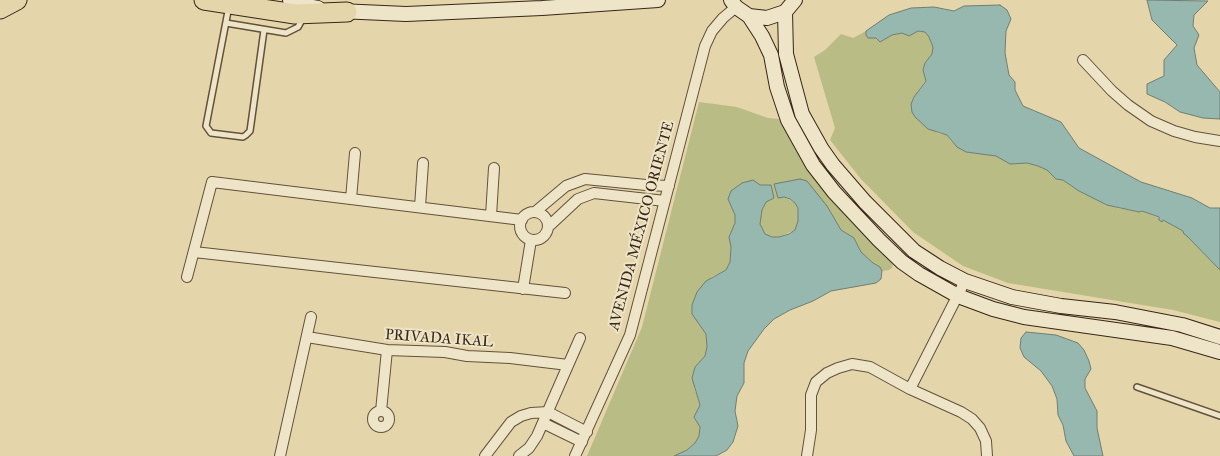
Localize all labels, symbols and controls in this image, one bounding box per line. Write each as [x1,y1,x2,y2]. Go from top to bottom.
street label: AVENIDA MÉXICO ORIENTE [605,119,679,333]
street label: PRIVADA IKAL [384,326,494,352]

